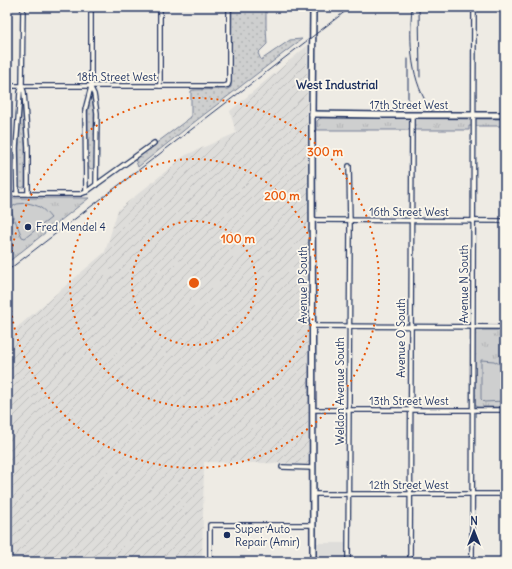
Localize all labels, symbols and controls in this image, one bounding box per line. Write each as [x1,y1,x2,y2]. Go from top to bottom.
street label: 18th Street West [77,70,157,84]
district label: West Industrial [296,77,378,92]
street label: 17th Street West [370,98,449,112]
text: 300 m [307,144,343,159]
text: 200 m [264,188,300,203]
street label: 16th Street West [369,205,449,219]
place label: Fred Mendel 4 [36,220,106,234]
marker: Fred Mendel 4 [23,222,33,232]
text: 100 m [221,231,255,246]
street label: Avenue N South [457,245,471,323]
street label: Avenue P South [296,246,310,324]
centre of rings [187,276,201,290]
street label: Avenue O South [394,298,408,378]
street label: Weldon Avenue South [333,337,347,445]
street label: 13th Street West [369,394,449,408]
street label: 12th Street West [369,478,449,492]
north arrow [454,511,494,551]
text: N [470,514,478,528]
place label: Super Auto Repair (Amir) [235,522,300,549]
marker: Super Auto Repair (Amir) [222,530,232,540]

